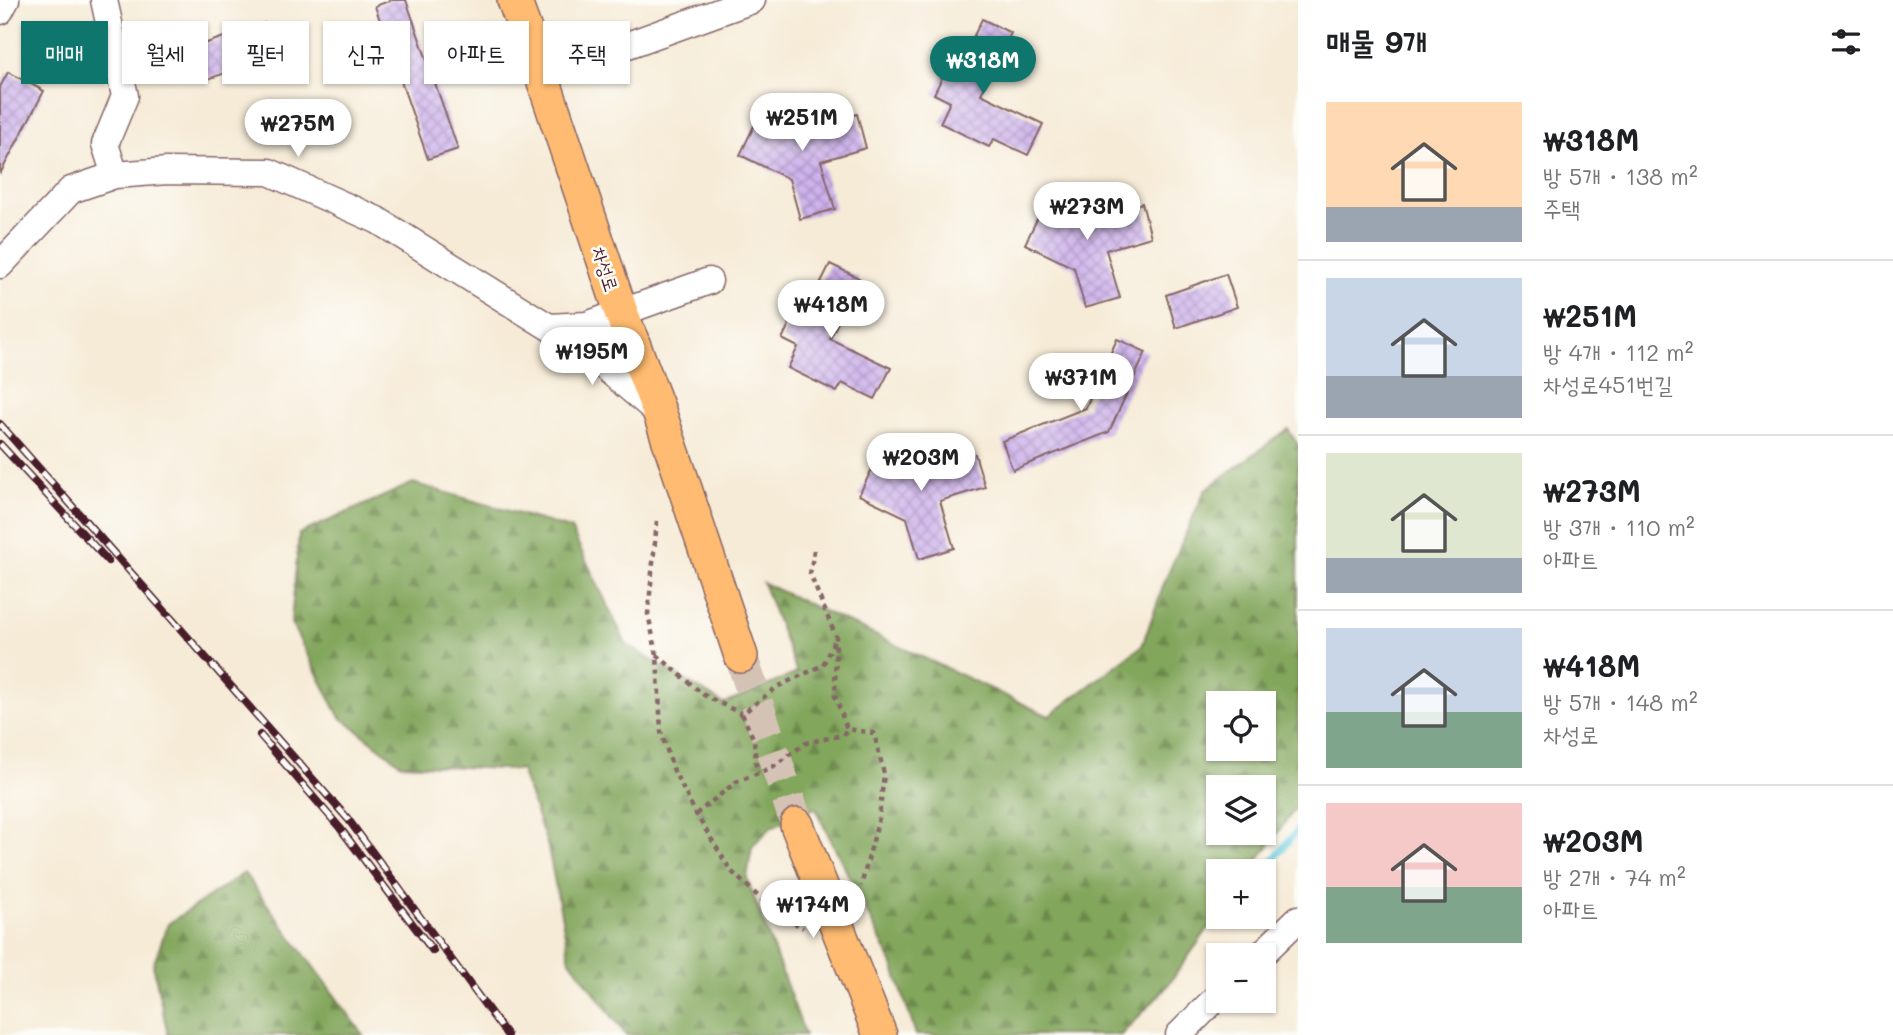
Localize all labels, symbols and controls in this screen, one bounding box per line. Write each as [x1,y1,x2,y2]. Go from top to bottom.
chip: 매매 [21,21,108,84]
chip: 월세 [122,21,208,84]
chip: 필터 [222,21,309,84]
chip: 신규 [323,21,410,84]
chip: 아파트 [424,21,529,84]
chip: 주택 [543,21,630,84]
text: 매물 9개 [1326,21,1427,61]
icon: filters [1827,23,1865,61]
pin: ₩318M [934,36,1032,96]
text: ₩318M [946,44,1020,74]
pin: ₩251M [753,94,851,153]
pin: ₩275M [249,100,347,159]
text: ₩251M [766,101,838,131]
text: ₩275M [261,107,335,137]
text: ₩318M [1543,119,1639,159]
icon: home [1382,130,1466,214]
text: 방 5개 · 138 m² [1543,161,1698,191]
pin: ₩273M [1038,182,1136,242]
text: ₩273M [1049,190,1125,220]
text: 주택 [1543,193,1580,223]
street label: 차성로 [587,243,625,295]
pin: ₩418M [782,280,880,340]
text: ₩418M [794,288,868,318]
text: ₩251M [1543,295,1637,335]
icon: home [1382,306,1466,390]
pin: ₩195M [543,328,641,387]
text: ₩195M [555,335,629,365]
text: 방 4개 · 112 m² [1543,337,1693,367]
pin: ₩371M [1032,354,1130,413]
text: ₩371M [1045,361,1117,391]
text: 차성로451번길 [1543,369,1673,399]
pin: ₩203M [872,434,970,493]
text: ₩203M [882,441,960,471]
text: ₩273M [1543,470,1641,510]
icon: home [1382,481,1466,565]
text: 방 3개 · 110 m² [1543,512,1695,542]
text: 아파트 [1543,544,1599,574]
text: ₩418M [1543,645,1641,685]
icon: home [1382,656,1466,740]
text: 방 5개 · 148 m² [1543,687,1698,717]
map controls [1206,691,1276,1013]
button: locate [1206,691,1276,761]
text: 차성로 [1543,719,1599,749]
button: layers [1206,775,1276,845]
text: ₩203M [1543,820,1644,860]
icon: home [1382,831,1466,915]
button: + [1206,859,1276,929]
text: 방 2개 · 74 m² [1543,862,1686,892]
pin: ₩174M [764,880,862,940]
text: ₩174M [776,888,850,918]
text: 아파트 [1543,894,1599,924]
button: − [1206,943,1276,1013]

